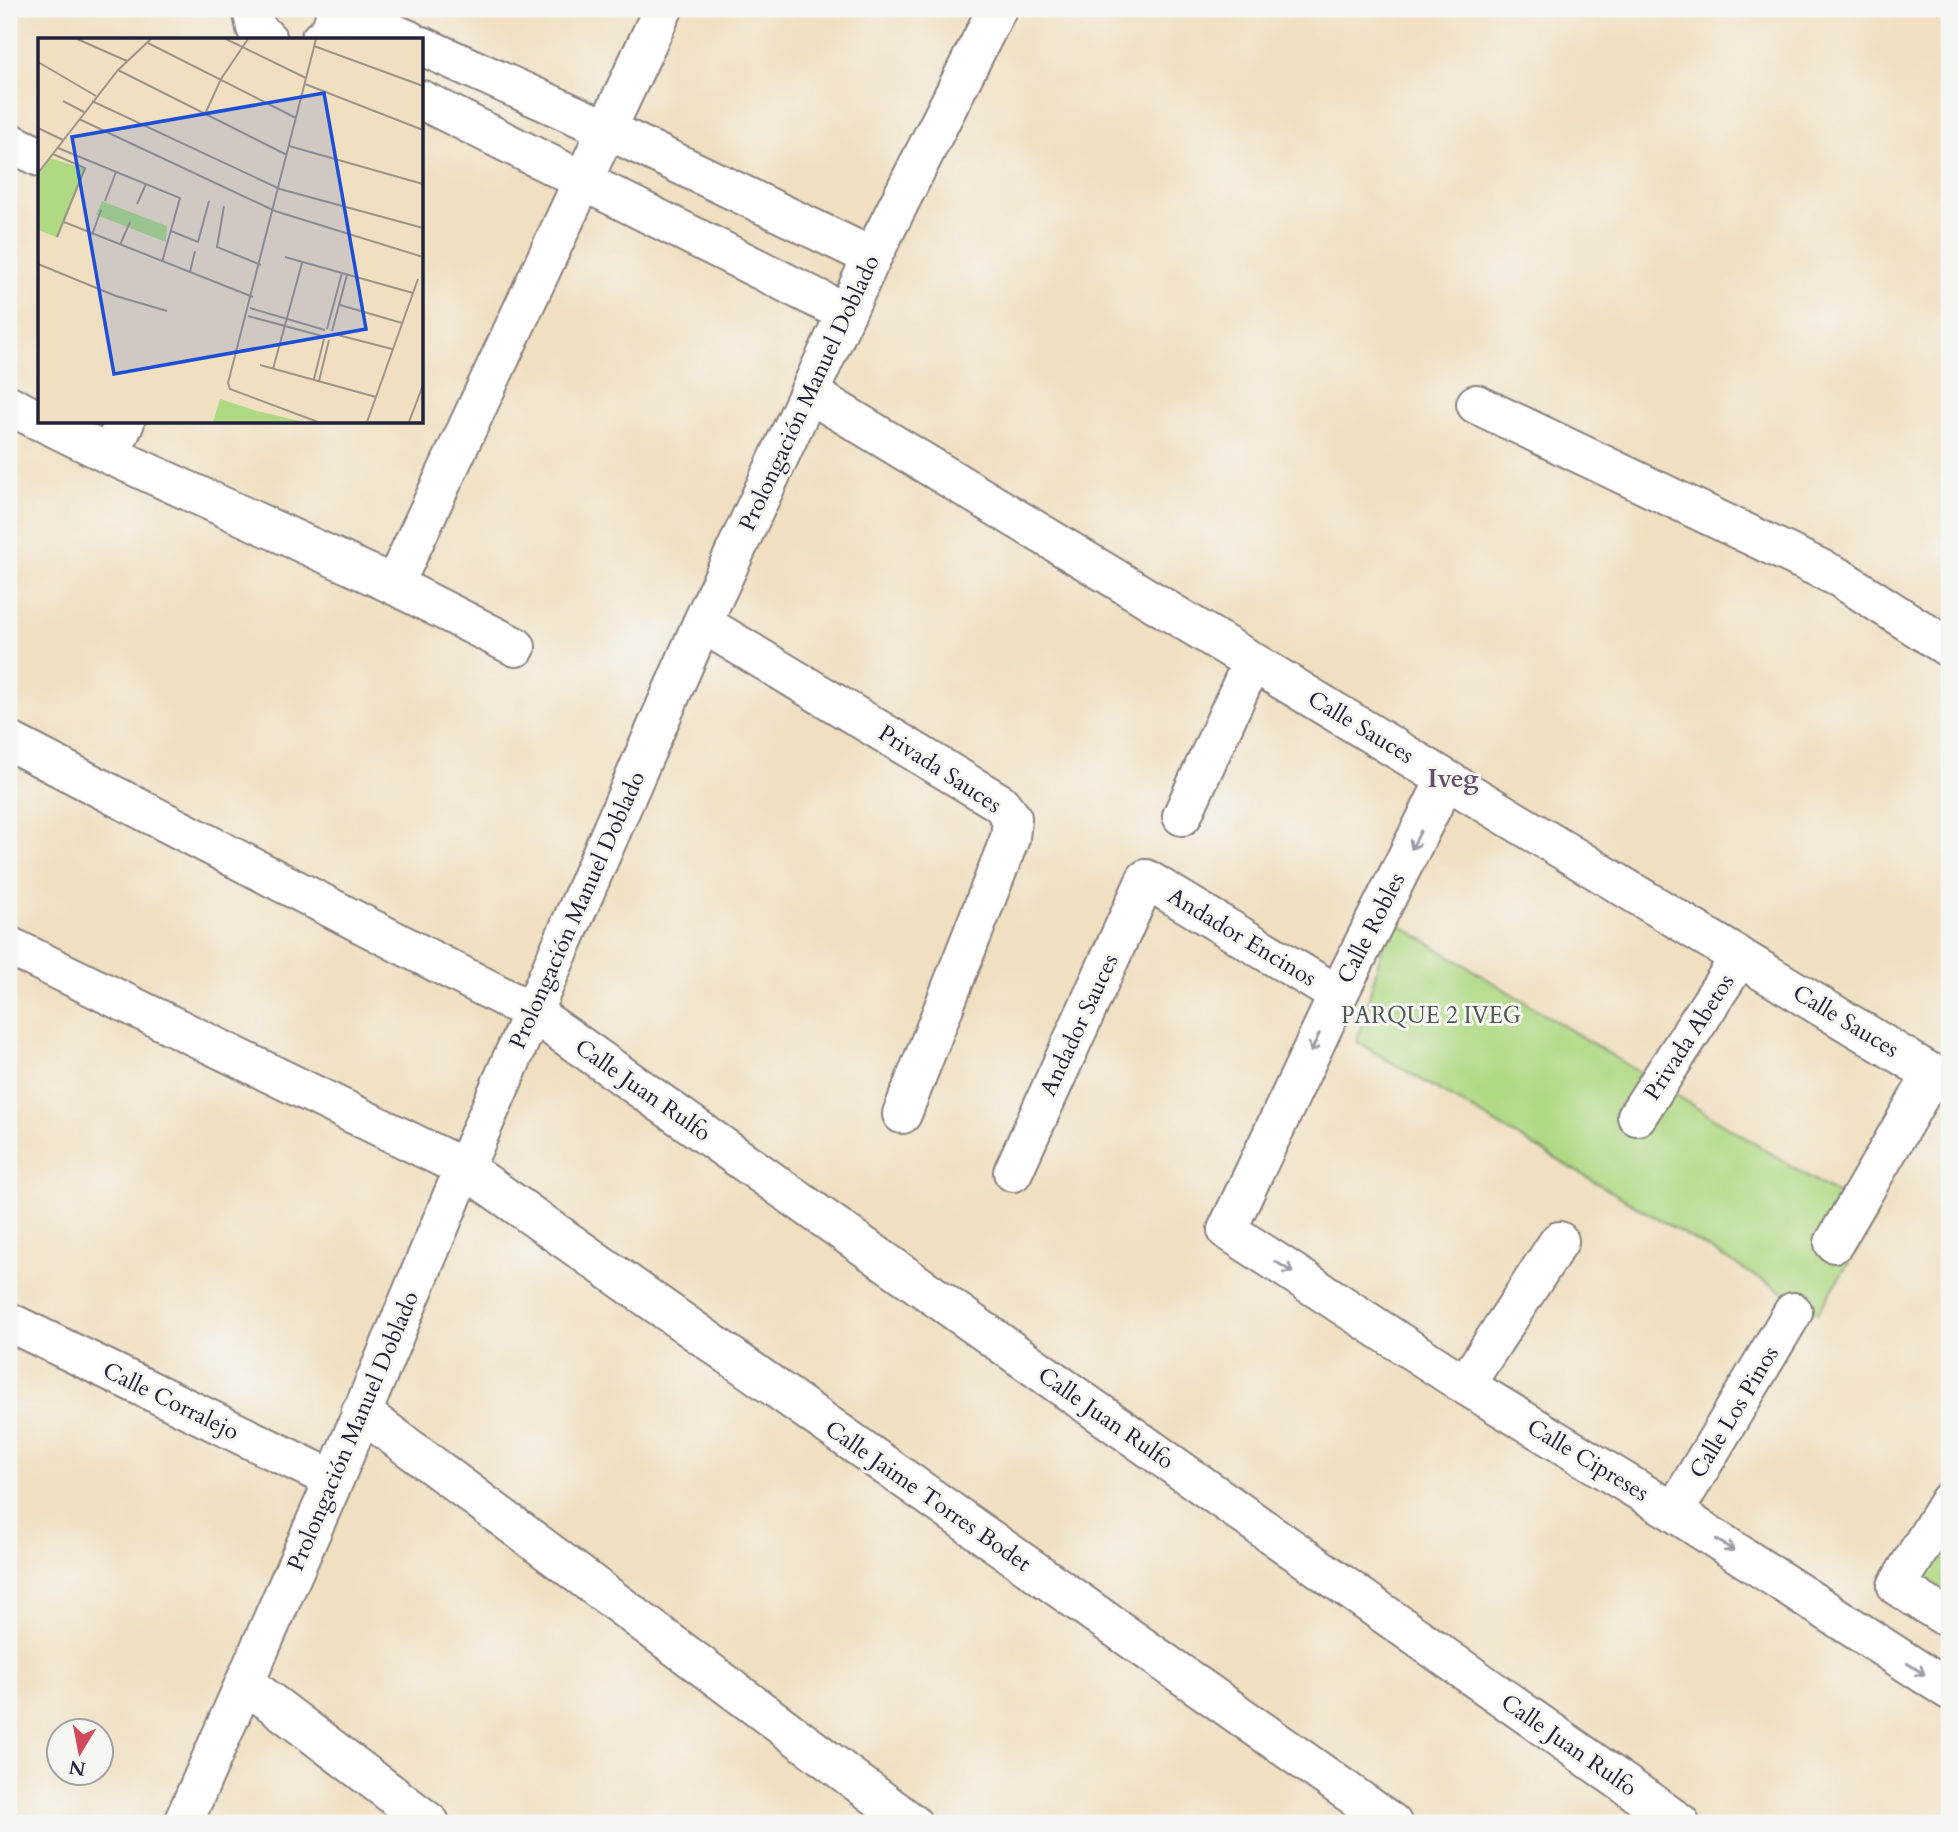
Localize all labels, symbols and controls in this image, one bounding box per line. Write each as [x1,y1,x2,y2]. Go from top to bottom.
inset map [38,38,424,424]
street label: Prolongación Manuel Doblado [731,250,887,536]
street label: Calle Sauces [1302,683,1420,771]
street label: Privada Sauces [872,718,1008,820]
district label: Iveg [1428,761,1479,796]
street label: Prolongación Manuel Doblado [502,766,652,1054]
one-way arrow [1408,829,1422,849]
street label: Calle Robles [1330,867,1412,989]
street label: Andador Encinos [1162,880,1322,994]
street label: Andador Sauces [1032,949,1126,1101]
street label: Privada Abetos [1637,968,1741,1106]
street label: Calle Sauces [1787,977,1905,1065]
park label: PARQUE 2 IVEG [1341,1000,1521,1031]
street label: Calle Juan Rulfo [569,1032,717,1148]
one-way arrow [1308,1032,1321,1053]
one-way arrow [1274,1260,1293,1275]
street label: Prolongación Manuel Doblado [280,1286,426,1576]
street label: Calle Los Pinos [1682,1340,1786,1484]
street label: Calle Corralejo [98,1355,244,1447]
street label: Calle Juan Rulfo [1032,1360,1180,1476]
street label: Calle Cipreses [1521,1411,1655,1509]
street label: Calle Jaime Torres Bodet [819,1413,1037,1579]
one-way arrow [1715,1538,1734,1552]
one-way arrow [1906,1662,1925,1676]
street label: Calle Juan Rulfo [1495,1687,1643,1803]
north arrow [46,1716,116,1786]
text: N [66,1753,88,1782]

